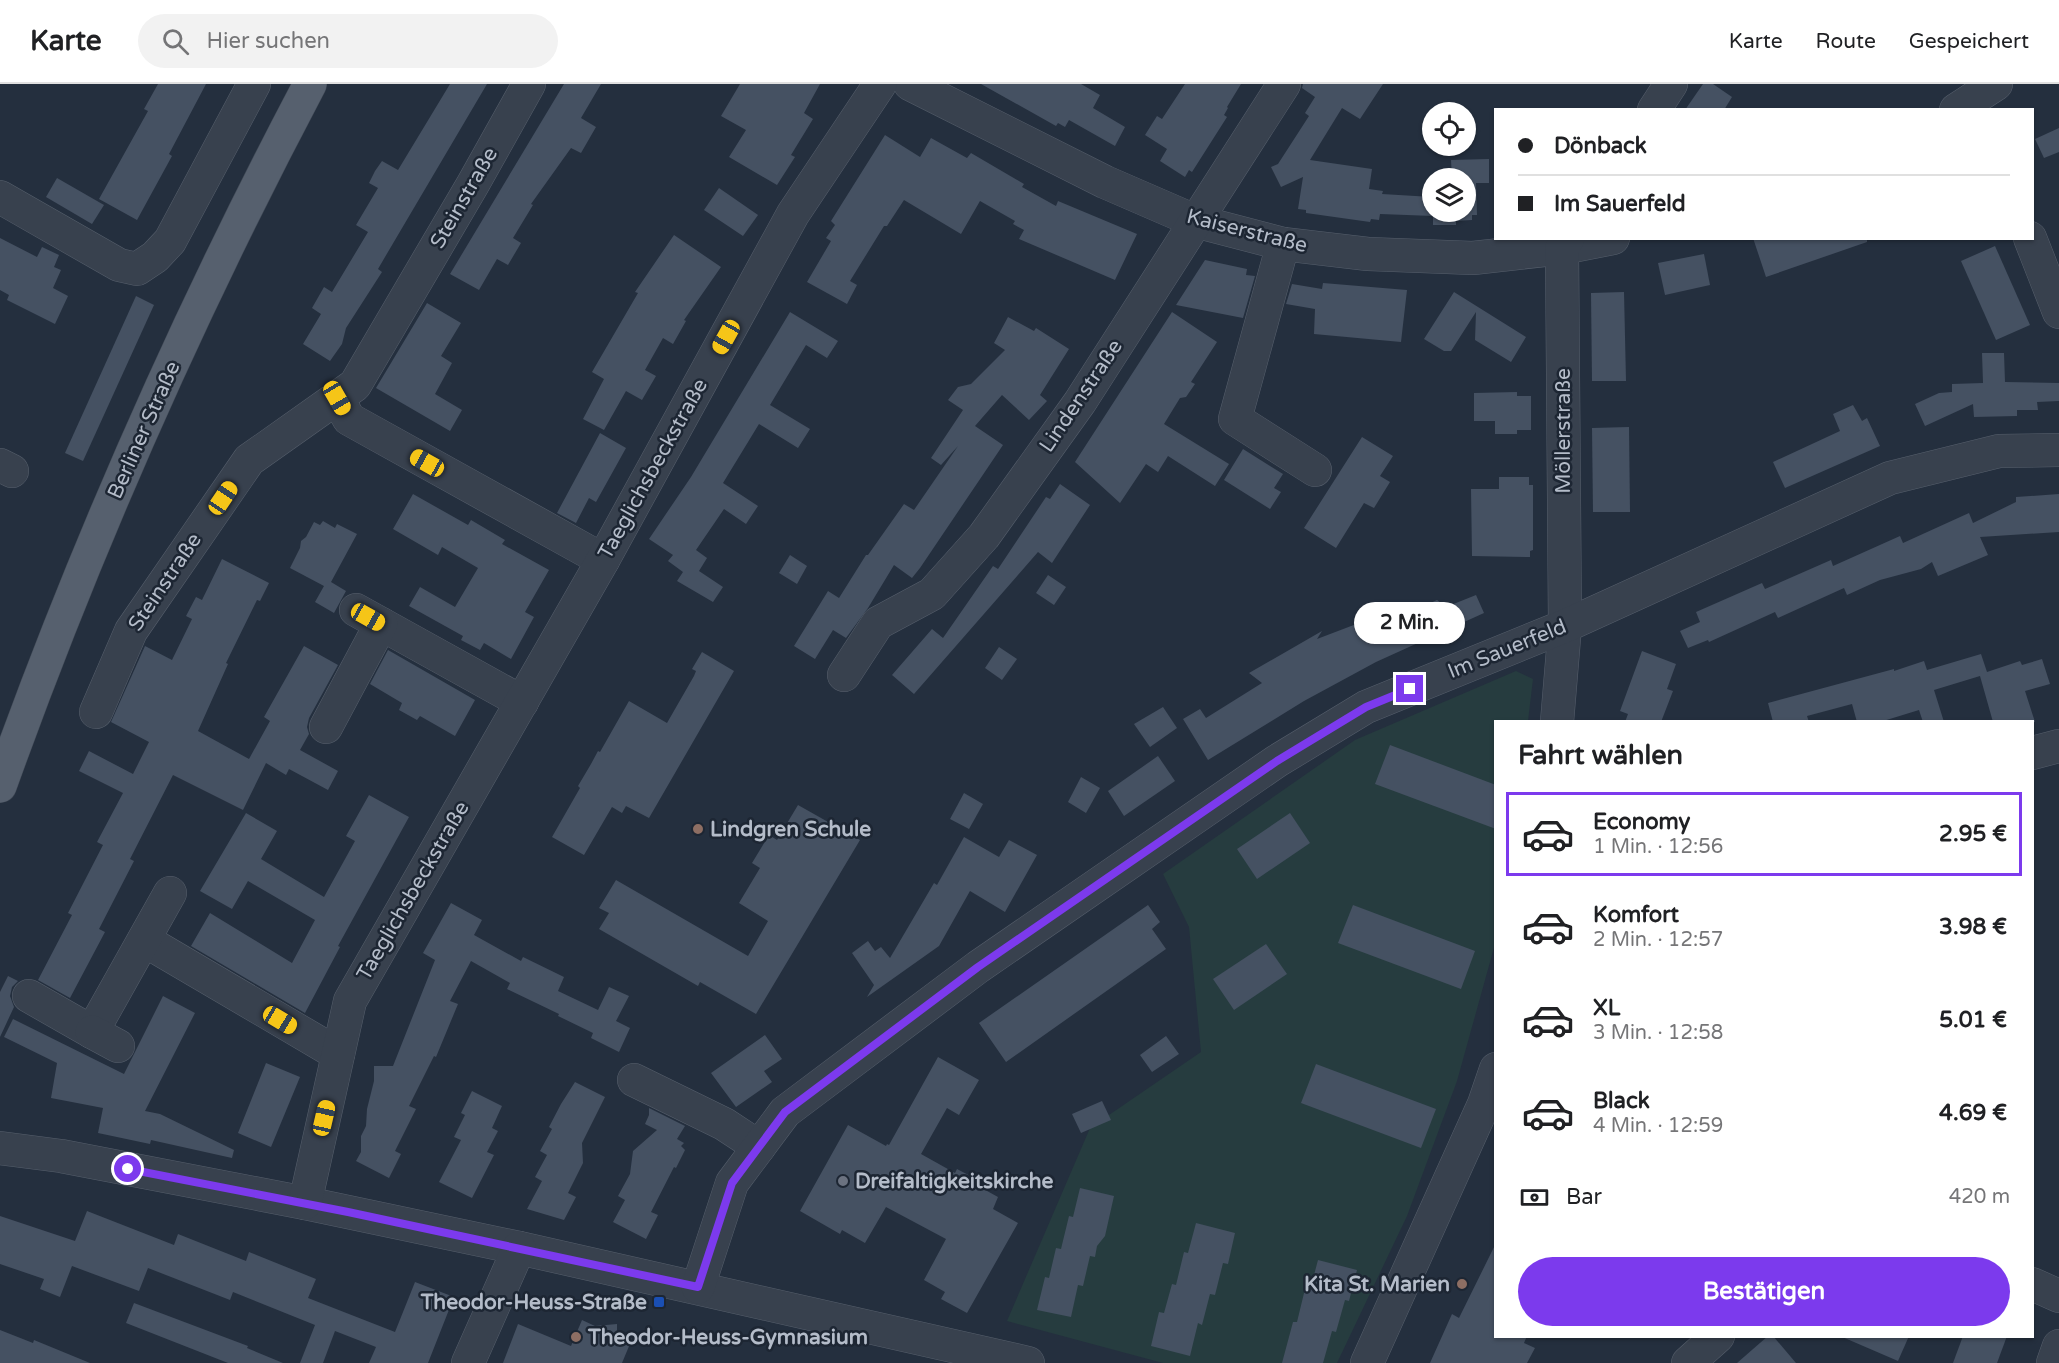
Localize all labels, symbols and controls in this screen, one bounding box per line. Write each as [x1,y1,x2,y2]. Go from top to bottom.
search box [138,14,558,68]
text: Karte [30,24,102,58]
icon: search [159,25,192,58]
text: Hier suchen [207,28,330,54]
text: Karte [1729,29,1783,54]
text: Route [1816,29,1876,54]
text: Gespeichert [1909,29,2029,54]
map controls [1422,102,1476,222]
button: locate [1422,102,1476,156]
text: Dönback [1554,133,1647,159]
street label: Steinstraße [425,143,503,253]
button: layers [1422,168,1476,222]
text: Im Sauerfeld [1554,191,1686,217]
street label: Kaiserstraße [1184,204,1310,258]
car [709,317,743,357]
street label: Lindenstraße [1034,335,1128,457]
street label: Berliner Straße [102,357,186,503]
street label: Möllerstraße [1551,368,1576,494]
street label: Taeglichsbeckstraße [593,374,713,564]
car [320,378,354,418]
car [407,446,447,480]
car [205,478,241,518]
street label: Steinstraße [123,528,207,636]
car [348,600,388,634]
callout: 2 Min. [1354,602,1466,644]
text: 2 Min. [1380,611,1439,635]
street label: Im Sauerfeld [1444,614,1570,684]
route end [1396,675,1423,702]
text: Fahrt wählen [1518,739,1683,772]
street label: Taeglichsbeckstraße [351,797,475,985]
icon: car [1521,807,1575,861]
text: Economy [1593,809,1690,835]
place label: Lindgren Schule [710,817,871,842]
text: 2.95 € [1939,821,2007,847]
marker: Lindgren Schule [691,822,705,836]
text: 1 Min. · 12:56 [1593,835,1723,859]
icon: car [1521,900,1575,954]
text: Komfort [1593,902,1679,928]
text: 3.98 € [1939,914,2007,940]
text: 2 Min. · 12:57 [1593,928,1723,952]
icon: car [1521,993,1575,1047]
text: XL [1593,995,1620,1021]
car [260,1003,300,1037]
text: 5.01 € [1939,1007,2007,1033]
text: 3 Min. · 12:58 [1593,1021,1723,1045]
icon: car [1521,1086,1575,1140]
text: Black [1593,1088,1650,1114]
car [311,1098,337,1138]
text: 4.69 € [1939,1100,2007,1126]
text: 4 Min. · 12:59 [1593,1114,1723,1138]
route start [114,1155,141,1182]
place label: Dreifaltigkeitskirche [855,1169,1054,1194]
marker: Dreifaltigkeitskirche [836,1174,850,1188]
icon: cash [1518,1181,1551,1214]
text: Bar [1566,1184,1602,1210]
text: 420 m [1949,1185,2010,1209]
button: Bestätigen [1518,1257,2010,1326]
place label: Kita St. Marien [1304,1272,1450,1297]
marker: Kita St. Marien [1455,1277,1469,1291]
place label: Theodor-Heuss-Straße [420,1290,647,1315]
marker: Theodor-Heuss-Straße [652,1295,666,1309]
place label: Theodor-Heuss-Gymnasium [587,1325,868,1350]
marker: Theodor-Heuss-Gymnasium [569,1330,583,1344]

